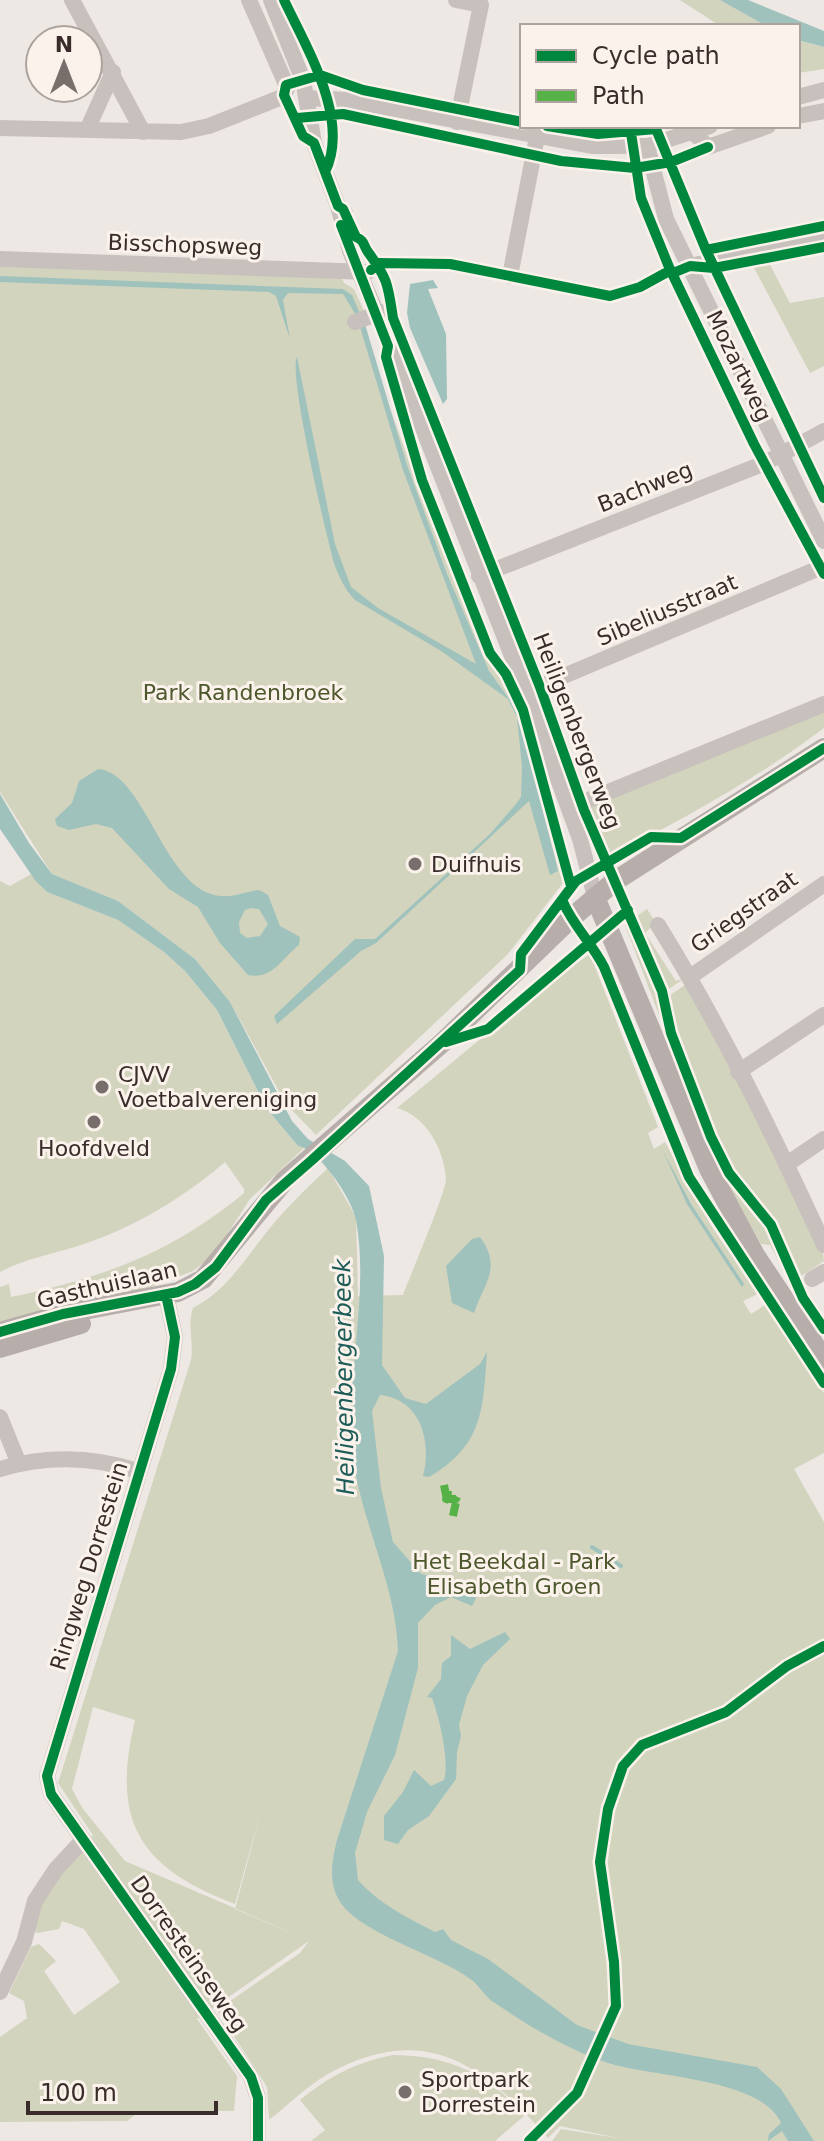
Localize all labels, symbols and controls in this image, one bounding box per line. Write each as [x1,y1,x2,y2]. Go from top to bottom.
north arrow [24,24,104,104]
legend [520,24,800,128]
text: N [55,32,73,57]
text: Cycle path [592,42,720,70]
text: Path [592,82,645,110]
street label: Bisschopsweg [107,230,263,260]
street label: Mozartweg [701,306,777,426]
street label: Bachweg [594,457,696,517]
street label: Sibeliusstraat [593,569,741,651]
street label: Heiligenbergerweg [528,629,626,833]
park label: Park Randenbroek [143,680,343,705]
place label: Duifhuis [431,852,521,877]
marker: Duifhuis [406,855,424,873]
street label: Griegstraat [686,866,802,958]
place label: CJVV Voetbalvereniging [118,1062,317,1112]
marker: CJVV Voetbalvereniging [93,1078,111,1096]
marker: Hoofdveld [85,1113,103,1131]
place label: Hoofdveld [38,1136,150,1161]
street label: Gasthuislaan [34,1257,180,1313]
water label: Heiligenbergerbeek [328,1257,360,1495]
street label: Ringweg Dorrestein [45,1459,133,1673]
park label: Het Beekdal - Park Elisabeth Groen [412,1549,616,1599]
street label: Dorresteinseweg [126,1871,252,2037]
scale bar [28,2065,216,2115]
place label: Sportpark Dorrestein [421,2067,536,2117]
text: 100 m [40,2079,117,2107]
marker: Sportpark Dorrestein [396,2083,414,2101]

